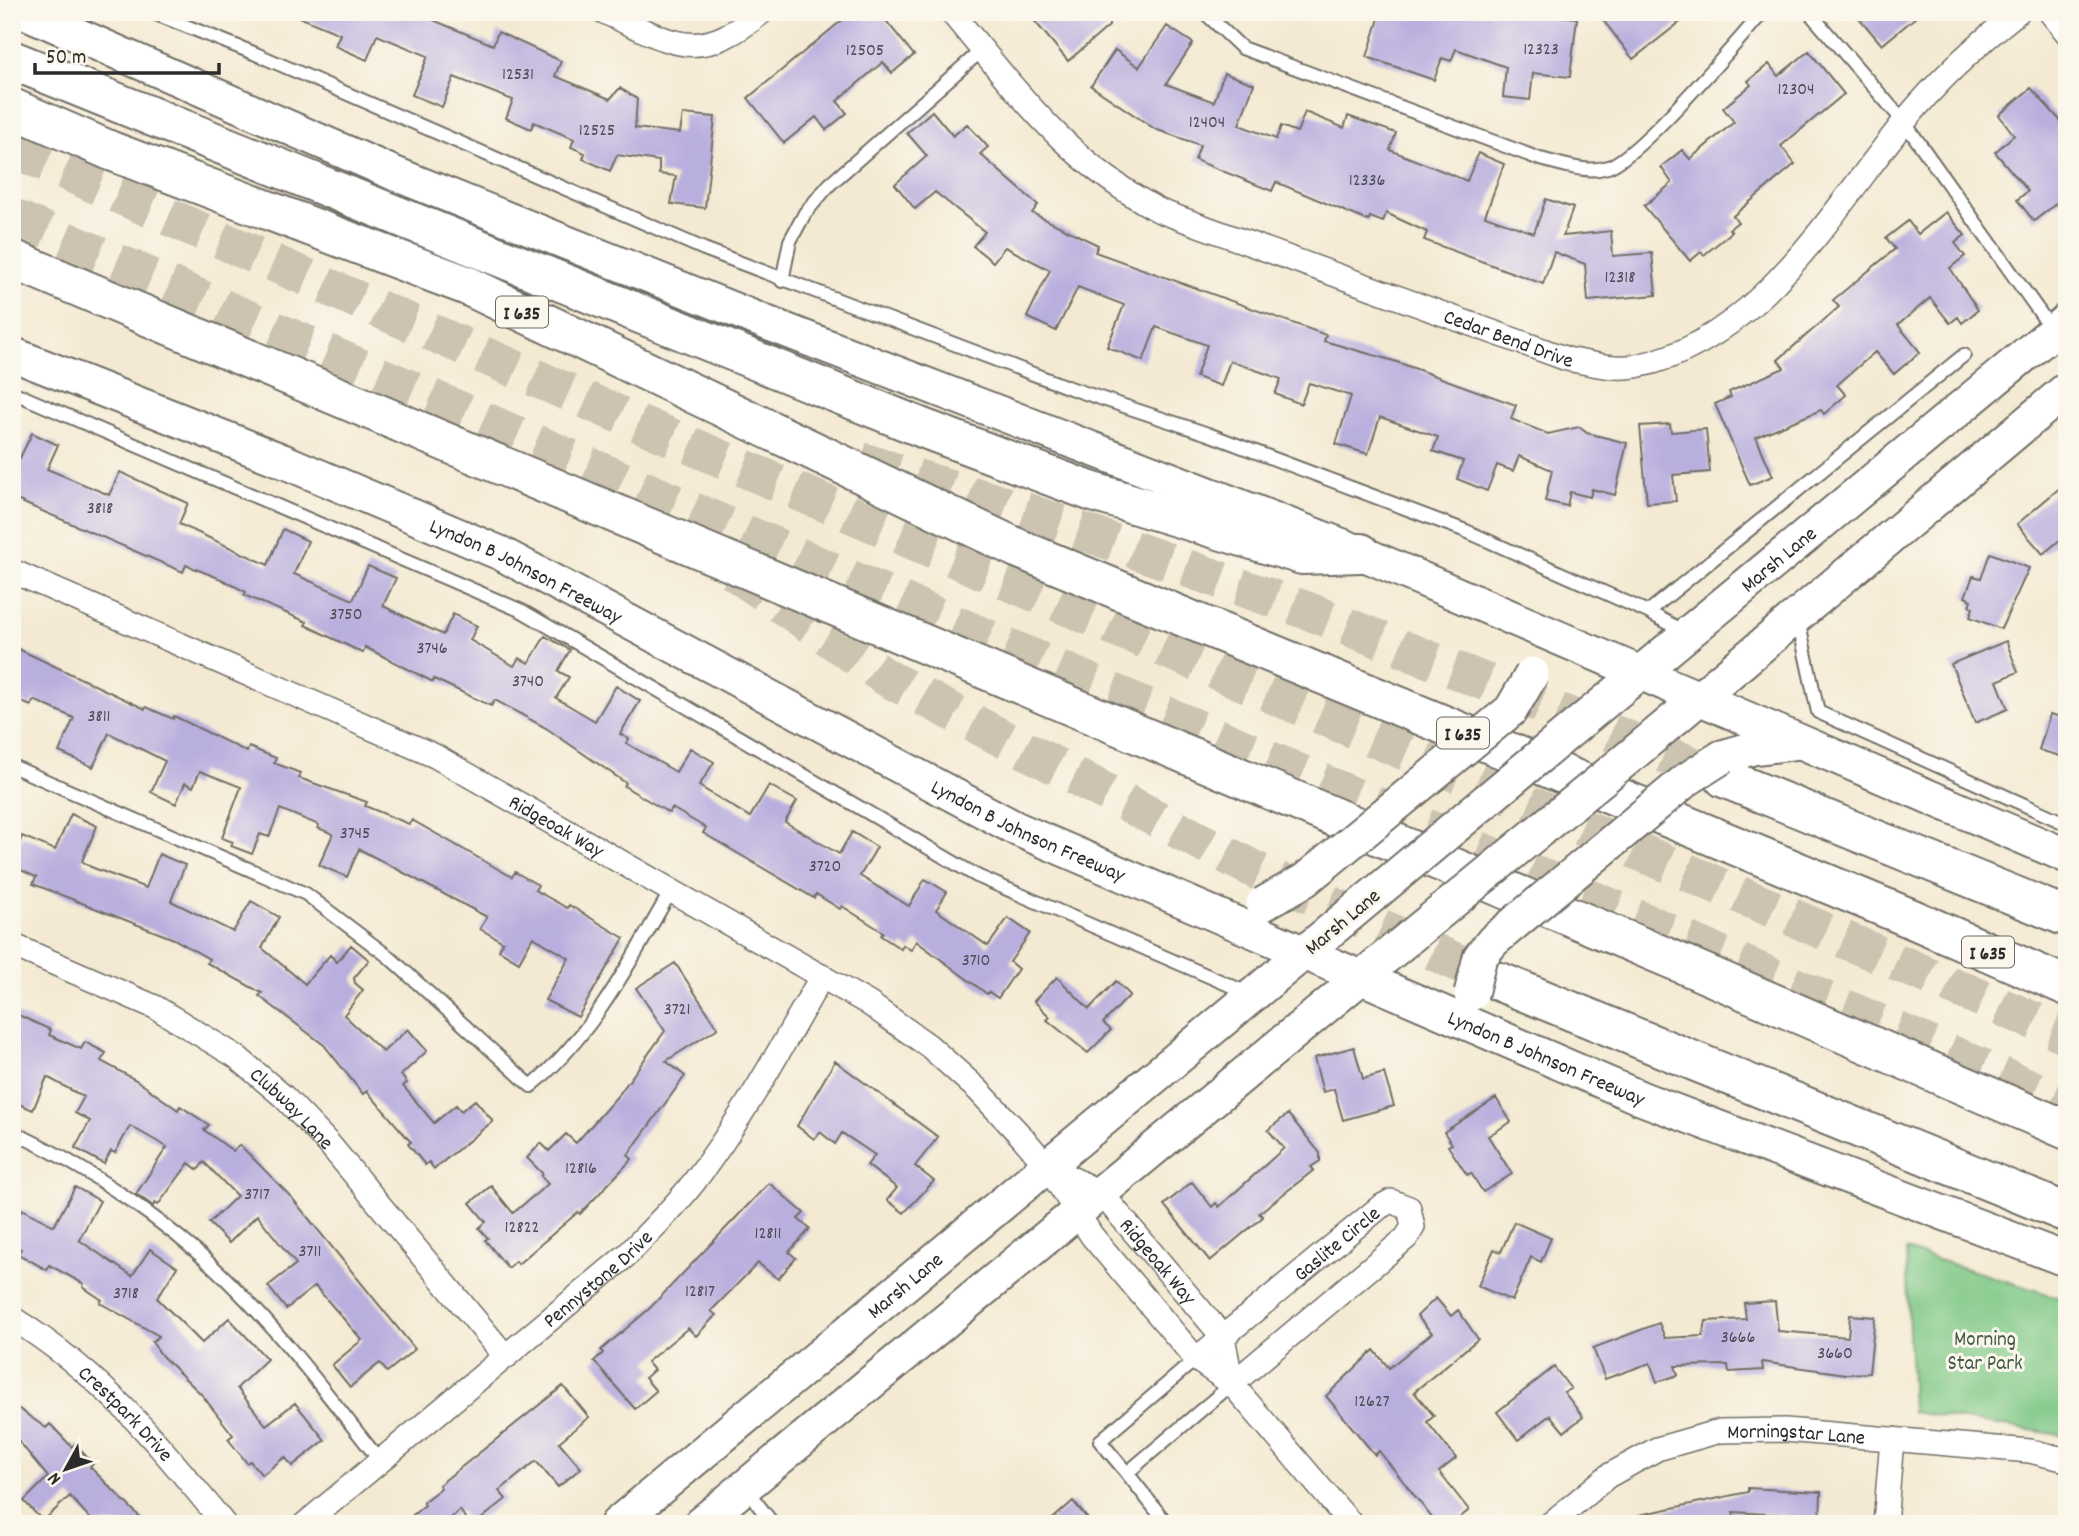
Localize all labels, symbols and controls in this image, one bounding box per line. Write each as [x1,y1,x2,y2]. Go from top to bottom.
scale bar [35,32,219,76]
house number: 12323 [1523,38,1559,63]
house number: 12505 [846,39,884,64]
text: 50 m [46,44,86,74]
house number: 12531 [502,63,534,88]
house number: 12304 [1777,78,1815,103]
house number: 12404 [1189,111,1225,136]
house number: 12525 [579,119,615,144]
house number: 12336 [1349,169,1385,194]
house number: 12318 [1605,266,1635,291]
road number: I 635 [496,296,548,328]
street label: Cedar Bend Drive [1439,303,1575,378]
house number: 3818 [87,497,113,522]
street label: Lyndon B Johnson Freeway [424,513,627,634]
street label: Marsh Lane [1736,521,1825,601]
house number: 3750 [329,603,363,628]
house number: 3746 [416,637,448,662]
house number: 3740 [512,670,544,695]
house number: 3811 [87,705,111,730]
road number: I 635 [1437,718,1489,748]
street label: Lyndon B Johnson Freeway [925,774,1130,892]
street label: Ridgeoak Way [502,789,609,868]
house number: 3745 [340,822,370,847]
house number: 3720 [809,855,841,880]
street label: Marsh Lane [1300,883,1388,964]
road number: I 635 [1962,936,2014,968]
house number: 3710 [962,949,990,974]
house number: 3721 [664,998,690,1023]
street label: Lyndon B Johnson Freeway [1442,1004,1649,1116]
street label: Clubway Lane [242,1062,339,1158]
house number: 12816 [565,1157,597,1182]
house number: 3717 [244,1183,270,1208]
street label: Gaslite Circle [1288,1200,1388,1290]
street label: Ridgeoak Way [1111,1213,1202,1313]
house number: 12822 [505,1216,539,1241]
house number: 12811 [755,1222,781,1247]
street label: Pennystone Drive [538,1225,661,1337]
house number: 3711 [299,1240,321,1265]
street label: Marsh Lane [862,1247,951,1328]
house number: 12817 [685,1280,715,1305]
house number: 3718 [113,1282,139,1307]
house number: 3666 [1721,1326,1755,1351]
park label: Morning Star Park [1947,1326,2023,1380]
house number: 3660 [1817,1342,1853,1367]
street label: Crestpark Drive [70,1360,179,1470]
house number: 12627 [1354,1390,1390,1415]
street label: Morningstar Lane [1727,1418,1866,1455]
north arrow [32,1434,102,1504]
text: N [42,1465,69,1490]

